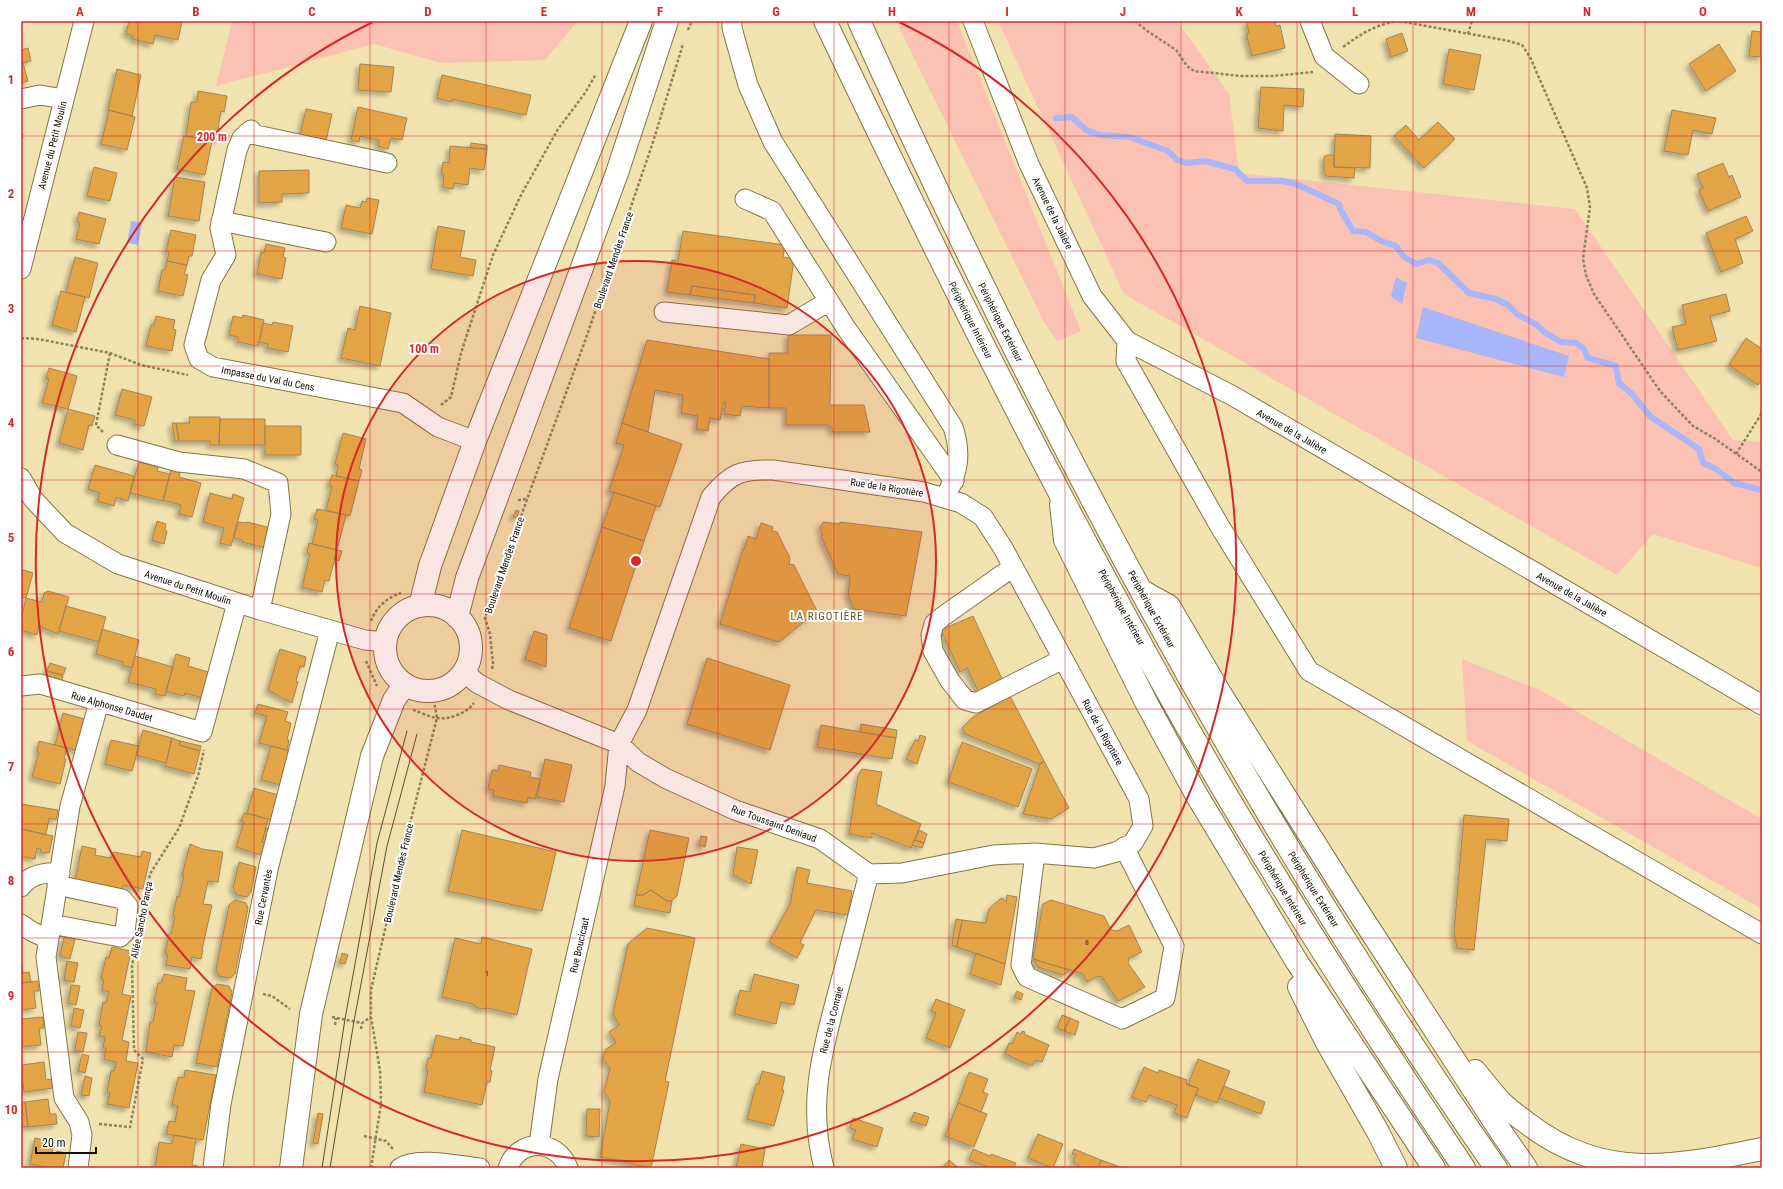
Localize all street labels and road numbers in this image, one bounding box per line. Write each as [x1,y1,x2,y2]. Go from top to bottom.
street label: Avenue du Petit Moulin [36,100,69,190]
street label: Avenue de la Jalière [1030,175,1075,251]
street label: Boulevard Mendès France [592,210,635,310]
street label: Périphérique Intérieur [946,280,995,361]
street label: Périphérique Extérieur [976,281,1025,364]
street label: Impasse du Val du Cens [220,364,316,393]
street label: Avenue de la Jalière [1255,407,1329,456]
street label: Rue de la Rigotière [850,476,924,499]
street label: Boulevard Mendès France [483,515,526,615]
street label: Périphérique Intérieur [1096,567,1147,647]
street label: Avenue du Petit Moulin [143,568,233,607]
street label: Périphérique Extérieur [1126,569,1177,650]
street label: Avenue de la Jalière [1535,570,1609,619]
street label: Rue Alphonse Daudet [70,690,154,723]
street label: Rue de la Rigotière [1080,697,1125,767]
street label: Rue Toussaint Deniaud [730,803,818,844]
street label: Boulevard Mendès France [382,822,415,924]
street label: Périphérique Intérieur [1256,849,1309,928]
street label: Périphérique Extérieur [1286,849,1341,929]
street label: Rue Cervantès [253,868,274,926]
street label: Allée Sancho Pança [129,880,154,959]
street label: Rue Boucicaut [568,916,591,974]
street label: Rue de la Conraie [818,985,845,1055]

